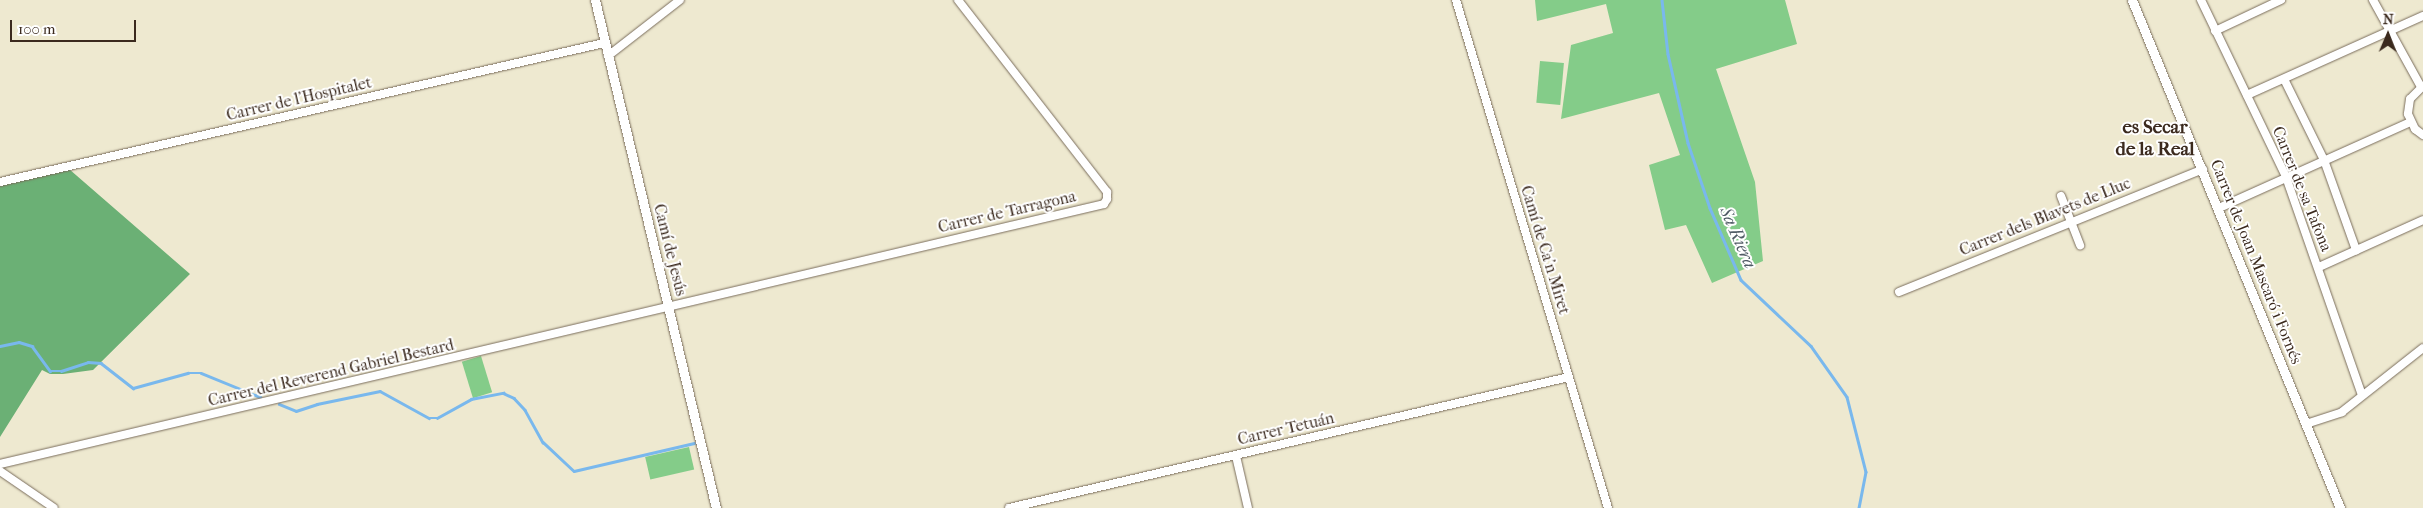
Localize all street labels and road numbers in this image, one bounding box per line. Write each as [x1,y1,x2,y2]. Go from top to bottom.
street label: Carrer de l'Hospitalet [224,73,374,125]
street label: Carrer de sa Tafona [2268,124,2336,254]
street label: Carrer de Joan Mascaró i Fornés [2206,157,2306,367]
street label: Carrer dels Blavets de Lluc [1957,174,2133,260]
street label: Camí de Ca'n Miret [1516,183,1574,317]
street label: Carrer de Tarragona [936,187,1078,237]
street label: Camí de Jesús [649,202,691,298]
street label: Carrer del Reverend Gabriel Bestard [206,335,456,411]
street label: Carrer Tetuán [1236,409,1336,449]

